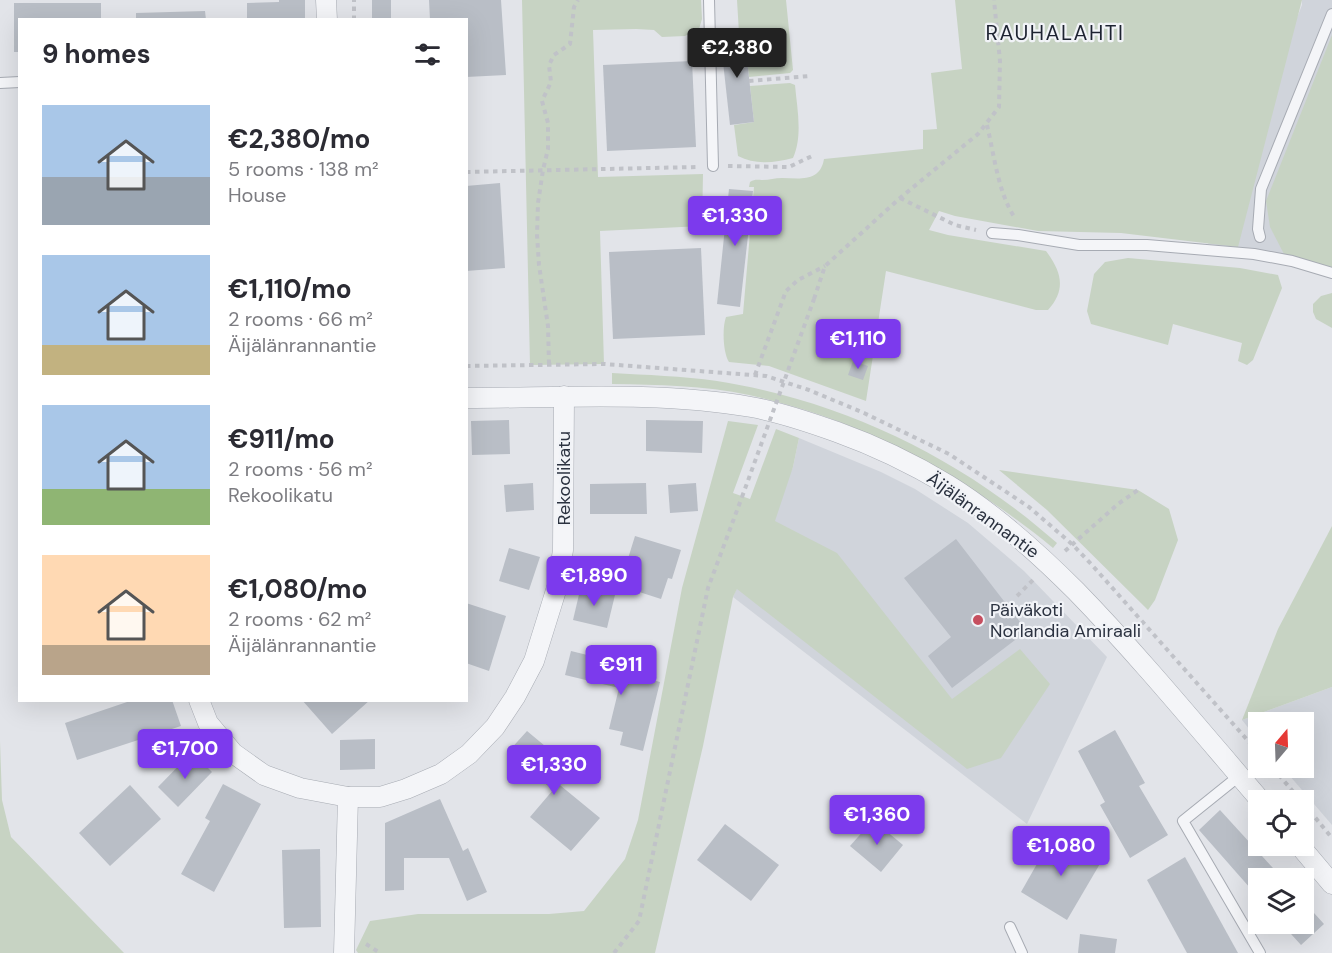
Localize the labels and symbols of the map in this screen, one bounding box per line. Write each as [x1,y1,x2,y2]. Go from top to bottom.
district label: RAUHALAHTI [986,19,1124,47]
pin: €2,380 [688,28,786,79]
pin: €1,330 [686,196,784,247]
pin: €1,110 [809,319,907,370]
street label: Rekoolikatu [552,431,576,525]
street label: Äijälänrannantie [922,466,1044,564]
pin: €1,890 [545,556,643,607]
place label: Päiväkoti Norlandia Amiraali [990,598,1141,643]
marker: Päiväkoti Norlandia Amiraali [971,613,985,627]
pin: €911 [585,645,657,696]
north arrow [1248,712,1314,778]
pin: €1,700 [136,729,234,780]
pin: €1,330 [505,745,603,796]
pin: €1,360 [828,795,926,846]
pin: €1,080 [1012,826,1110,877]

